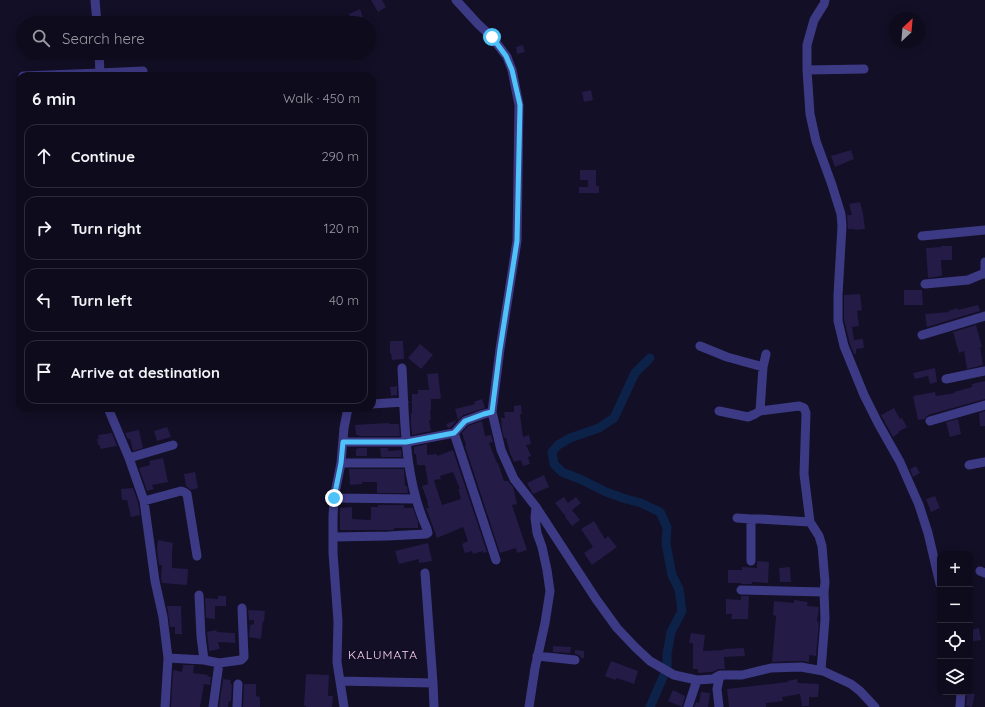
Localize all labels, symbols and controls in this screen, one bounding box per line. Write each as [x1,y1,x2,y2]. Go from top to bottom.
north arrow [889,12,925,48]
search box [16,16,376,60]
icon: search [30,27,52,49]
route start [483,28,501,46]
text: Search here [62,29,145,48]
text: 6 min [32,88,76,109]
text: Walk · 450 m [283,90,360,106]
icon: ahead [33,145,55,167]
text: Continue [71,147,135,166]
text: 290 m [321,148,359,164]
icon: right [33,217,55,239]
text: Turn right [71,219,142,238]
text: 120 m [324,220,359,236]
icon: left [33,289,55,311]
text: Turn left [71,291,133,310]
text: 40 m [329,292,359,308]
icon: arrive [33,361,55,383]
text: Arrive at destination [71,363,220,382]
route end [325,489,343,507]
map controls [937,551,973,695]
button: + [937,551,973,587]
button: − [937,587,973,623]
button: locate [937,623,973,659]
district label: KALUMATA [348,647,418,662]
button: layers [937,659,973,695]

